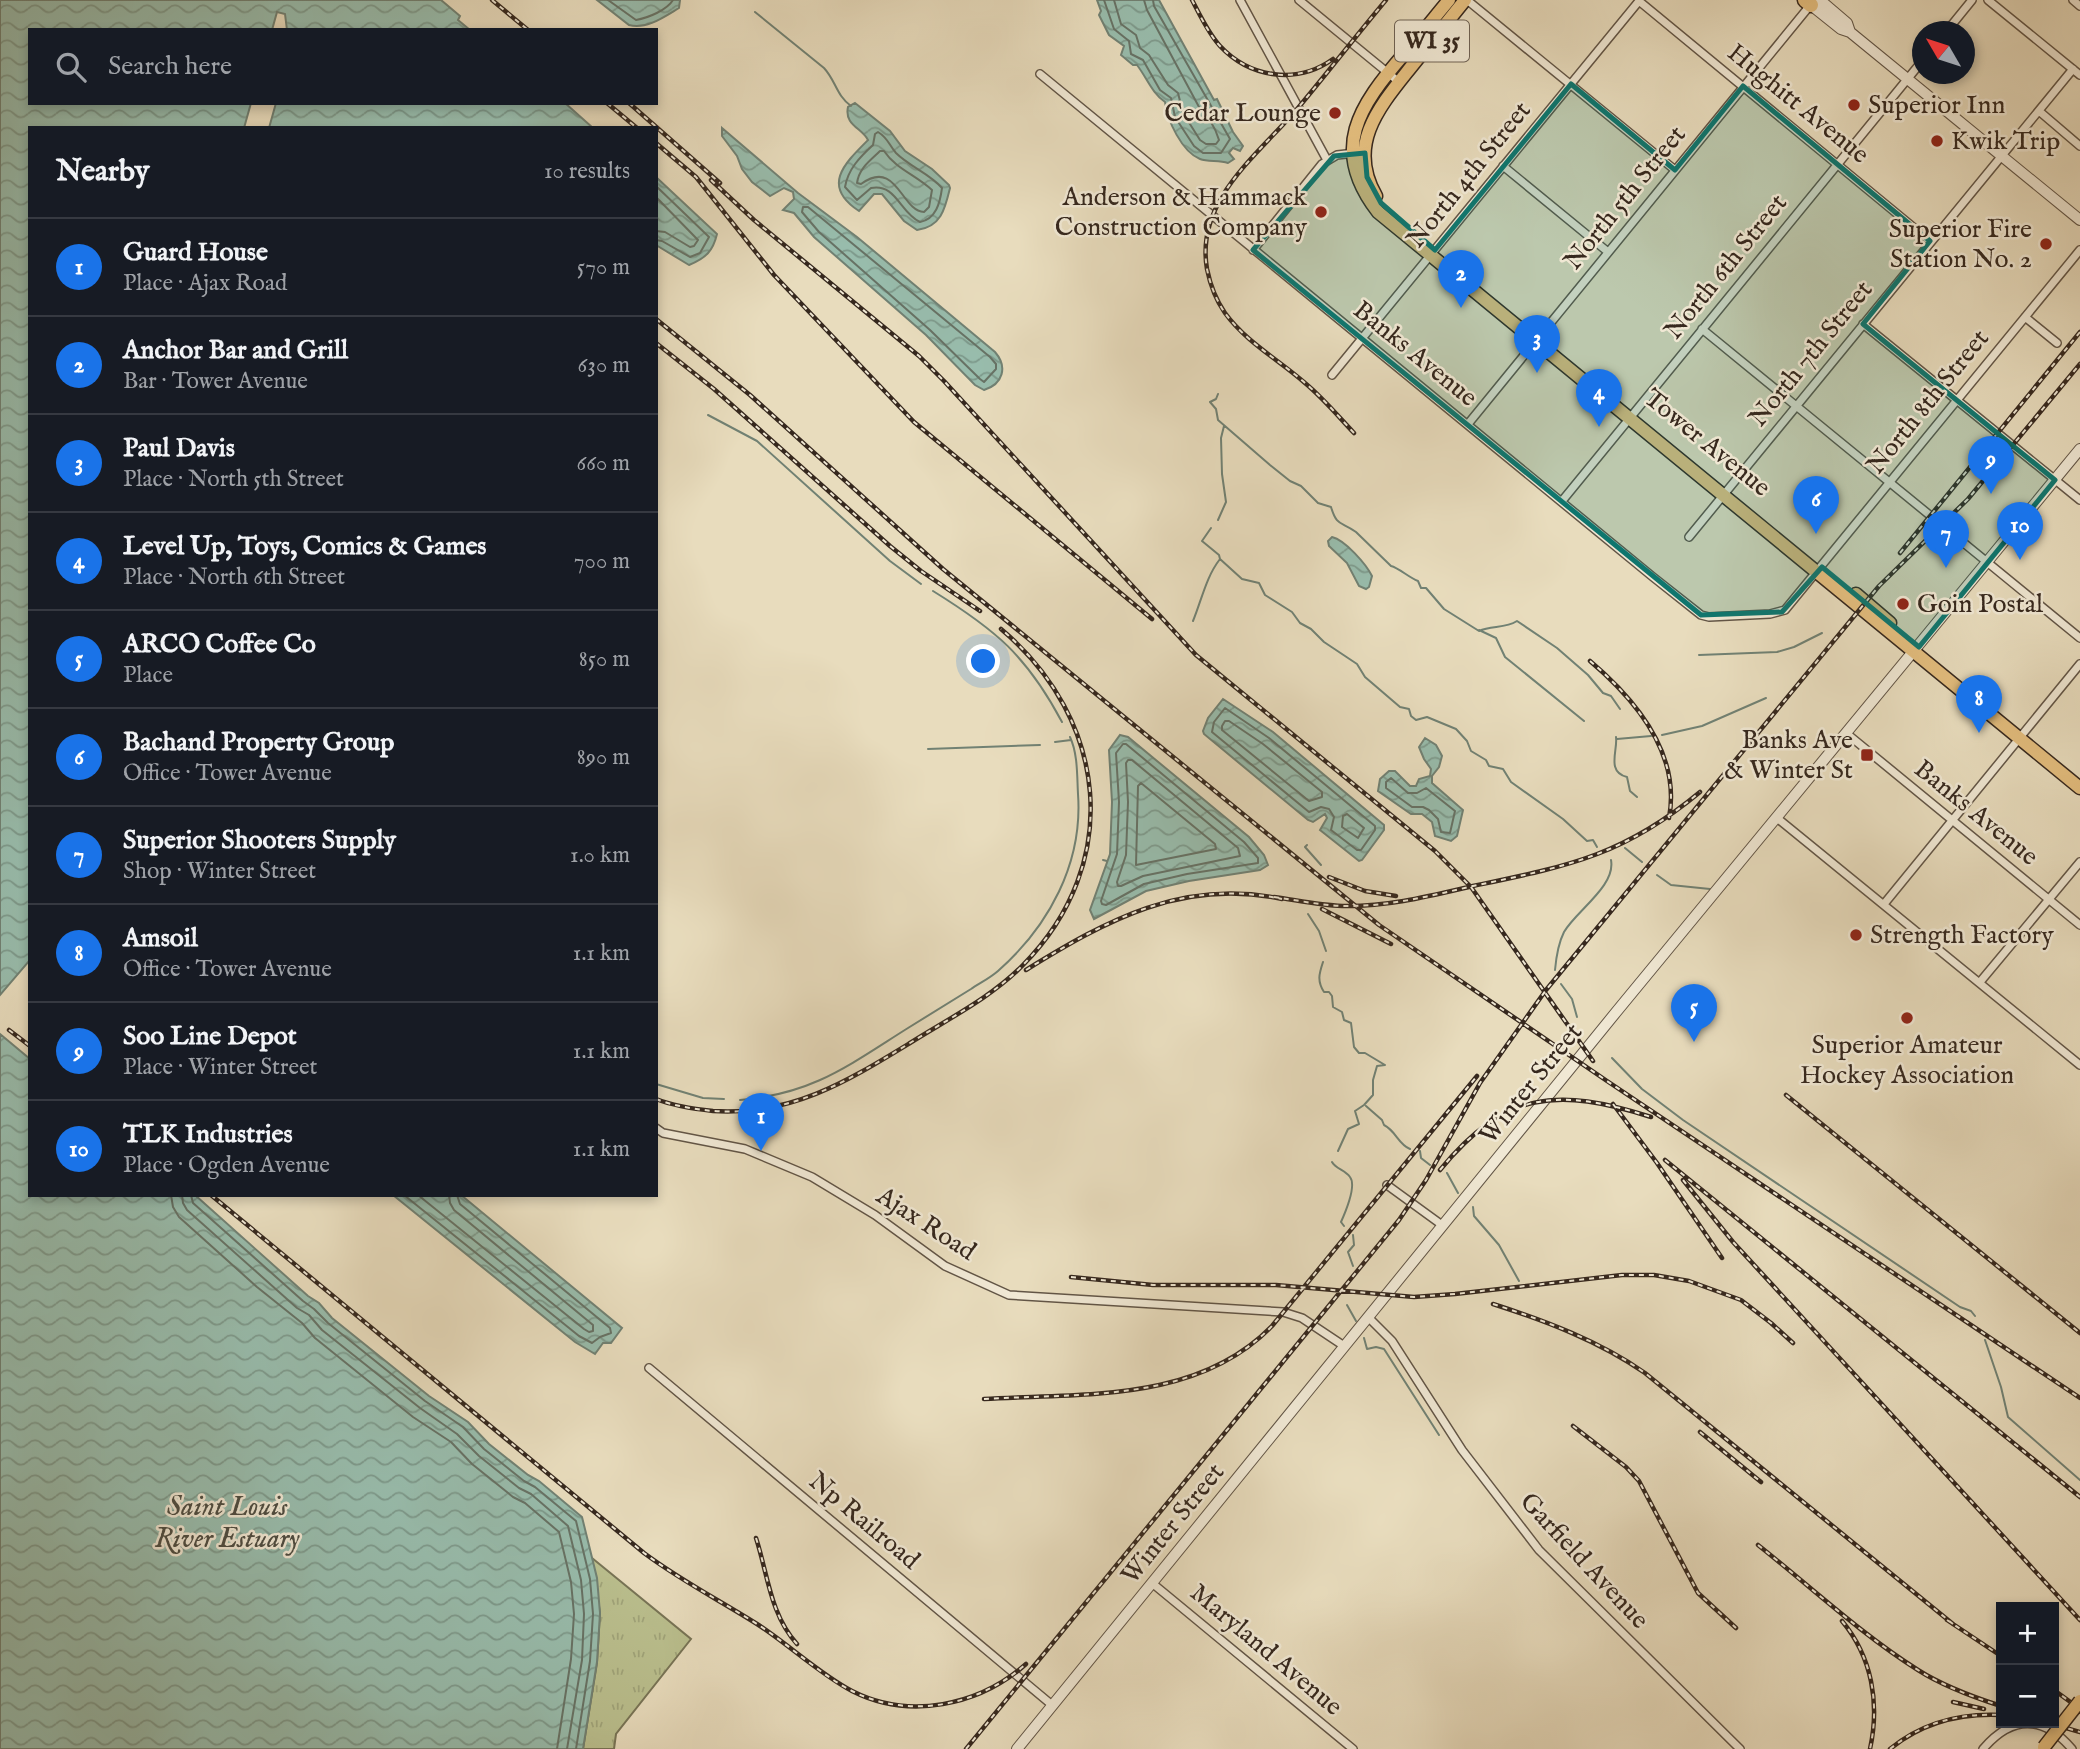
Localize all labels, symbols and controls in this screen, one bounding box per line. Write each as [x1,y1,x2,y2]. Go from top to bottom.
road number: WI 35 [1395,20,1469,61]
north arrow [1912,21,1975,84]
search box [28,28,658,105]
street label: Hughitt Avenue [1720,37,1876,171]
icon: search [52,48,90,86]
text: Search here [108,50,232,83]
place label: Superior Inn [1868,89,2005,122]
street label: North 4th Street [1400,95,1538,255]
place label: Cedar Lounge [1164,97,1321,130]
marker: Superior Inn [1846,97,1862,113]
marker: Cedar Lounge [1327,105,1343,121]
street label: North 5th Street [1557,119,1693,277]
place label: Kwik Trip [1951,125,2060,158]
marker: Kwik Trip [1929,133,1945,149]
text: Nearby [56,153,149,191]
text: 10 results [544,157,630,186]
place label: Anderson & Hammack Construction Company [1055,181,1308,244]
street label: North 6th Street [1657,188,1795,346]
marker: Anderson & Hammack Construction Company [1313,204,1329,220]
place label: Superior Fire Station No. 2 [1889,213,2032,276]
text: Guard House [123,236,268,269]
marker: Superior Fire Station No. 2 [2038,236,2054,252]
pin: 2 [1438,250,1484,308]
text: 1 [75,253,83,282]
text: 570 m [577,253,630,282]
text: Place · Ajax Road [123,269,287,298]
street label: North 7th Street [1742,274,1880,434]
street label: Banks Avenue [1346,294,1484,414]
pin: 3 [1514,315,1560,373]
street label: North 8th Street [1860,323,1997,481]
text: Anchor Bar and Grill [123,334,348,367]
text: 2 [74,351,84,380]
text: 630 m [578,351,630,380]
text: Bar · Tower Avenue [123,367,308,396]
pin: 4 [1576,369,1622,427]
street label: Tower Avenue [1637,382,1777,504]
text: Paul Davis [123,432,235,465]
pin: 9 [1968,436,2014,494]
text: 3 [75,449,83,478]
text: 660 m [577,449,630,478]
text: Place · North 5th Street [123,465,344,494]
pin: 6 [1793,476,1839,534]
pin: 10 [1997,502,2043,560]
pin: 7 [1923,510,1969,568]
text: Level Up, Toys, Comics & Games [123,530,487,563]
text: 4 [73,547,85,576]
text: 700 m [574,547,630,576]
text: Place · North 6th Street [123,563,345,592]
place label: Goin Postal [1917,588,2044,621]
marker: Goin Postal [1895,596,1911,612]
text: ARCO Coffee Co [123,628,316,661]
your location [966,644,1000,678]
text: 5 [75,645,83,674]
text: 850 m [579,645,630,674]
text: Place [123,661,173,690]
pin: 8 [1956,675,2002,733]
place label: Banks Ave & Winter St [1724,724,1853,787]
text: Bachand Property Group [123,726,394,759]
text: 6 [74,743,84,772]
text: 890 m [577,743,630,772]
marker: Banks Ave & Winter St [1859,747,1875,763]
street label: Banks Avenue [1907,753,2045,873]
text: Office · Tower Avenue [123,759,332,788]
text: Superior Shooters Supply [123,824,396,857]
text: 7 [74,841,84,870]
text: 1.0 km [570,841,630,870]
text: Shop · Winter Street [123,857,316,886]
place label: Strength Factory [1870,919,2054,952]
text: Amsoil [123,922,198,955]
marker: Strength Factory [1848,927,1864,943]
text: 8 [74,939,84,968]
text: 1.1 km [573,939,630,968]
text: Office · Tower Avenue [123,955,332,984]
pin: 5 [1671,984,1717,1042]
marker: Superior Amateur Hockey Association [1899,1010,1915,1026]
street label: Winter Street [1472,1017,1590,1151]
text: Soo Line Depot [123,1020,297,1053]
place label: Superior Amateur Hockey Association [1800,1029,2014,1092]
text: 9 [74,1037,84,1066]
text: 1.1 km [573,1037,630,1066]
text: Place · Winter Street [123,1053,317,1082]
pin: 1 [738,1093,784,1151]
text: TLK Industries [123,1118,293,1151]
text: 10 [69,1135,89,1164]
text: 1.1 km [573,1135,630,1164]
text: Place · Ogden Avenue [123,1151,330,1180]
street label: Ajax Road [869,1179,982,1268]
street label: Winter Street [1114,1457,1232,1591]
street label: Np Railroad [802,1465,927,1577]
street label: Garfield Avenue [1512,1486,1656,1636]
water label: Saint Louis River Estuary [154,1490,300,1557]
street label: Maryland Avenue [1183,1577,1349,1723]
map controls [1996,1602,2059,1728]
button: + [1996,1602,2059,1665]
button: − [1996,1665,2059,1728]

